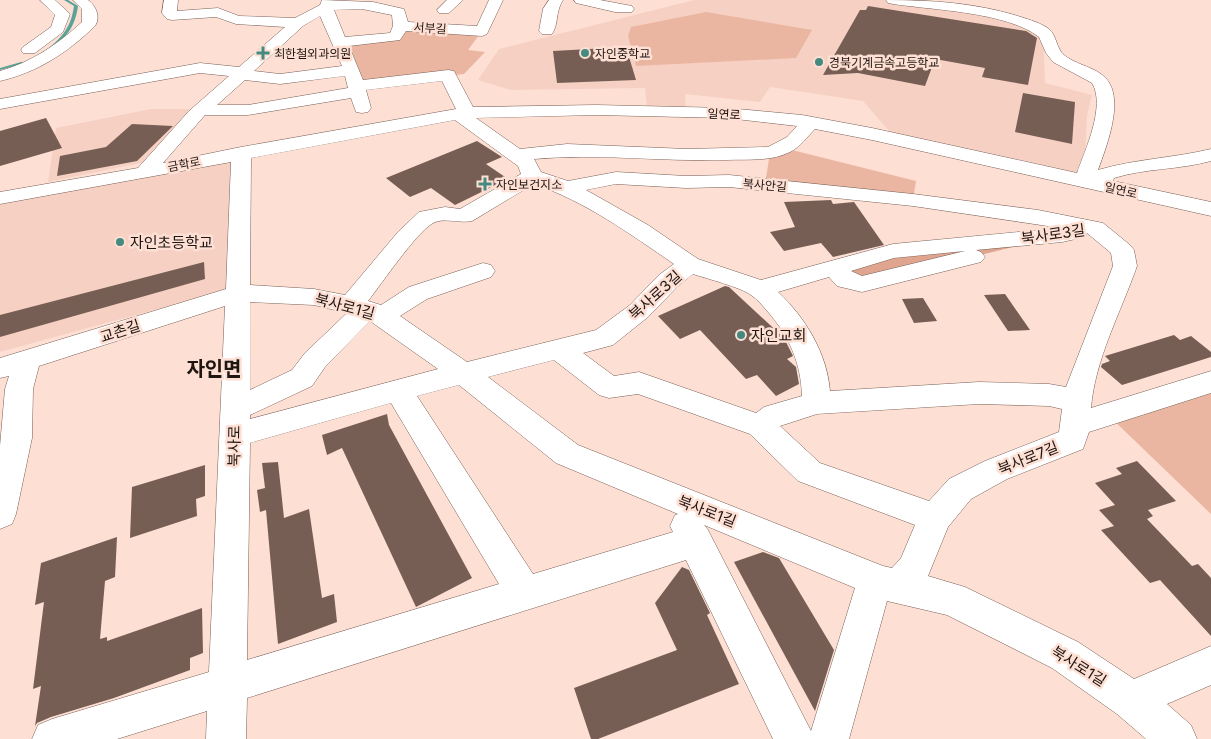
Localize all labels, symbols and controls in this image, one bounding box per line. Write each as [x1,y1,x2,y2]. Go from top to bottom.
street label: 서부길 [413,19,447,37]
marker: 최한철외과의원 [256,46,270,60]
place label: 최한철외과의원 [274,46,351,61]
place label: 자인중학교 [595,46,650,61]
marker: 자인중학교 [579,47,591,59]
place label: 경북기계금속고등학교 [829,55,939,70]
marker: 경북기계금속고등학교 [813,56,825,68]
street label: 일연로 [707,106,741,122]
street label: 금학로 [166,153,202,175]
street label: 북사안길 [742,176,788,194]
marker: 자인보건지소 [478,177,492,191]
place label: 자인보건지소 [496,177,562,192]
street label: 일연로 [1103,179,1139,201]
street label: 북사로3길 [1020,220,1086,248]
place label: 자인초등학교 [130,233,213,252]
marker: 자인초등학교 [114,236,126,248]
street label: 북사로3길 [625,266,685,324]
street label: 북사로1길 [313,289,377,323]
street label: 교촌길 [97,316,143,346]
place label: 자인교회 [751,326,806,345]
marker: 자인교회 [735,329,747,341]
district label: 자인면 [186,357,242,381]
street label: 북사로 [224,425,244,467]
street label: 북사로7길 [995,437,1061,479]
street label: 북사로1길 [675,491,739,531]
street label: 북사로1길 [1048,642,1110,690]

